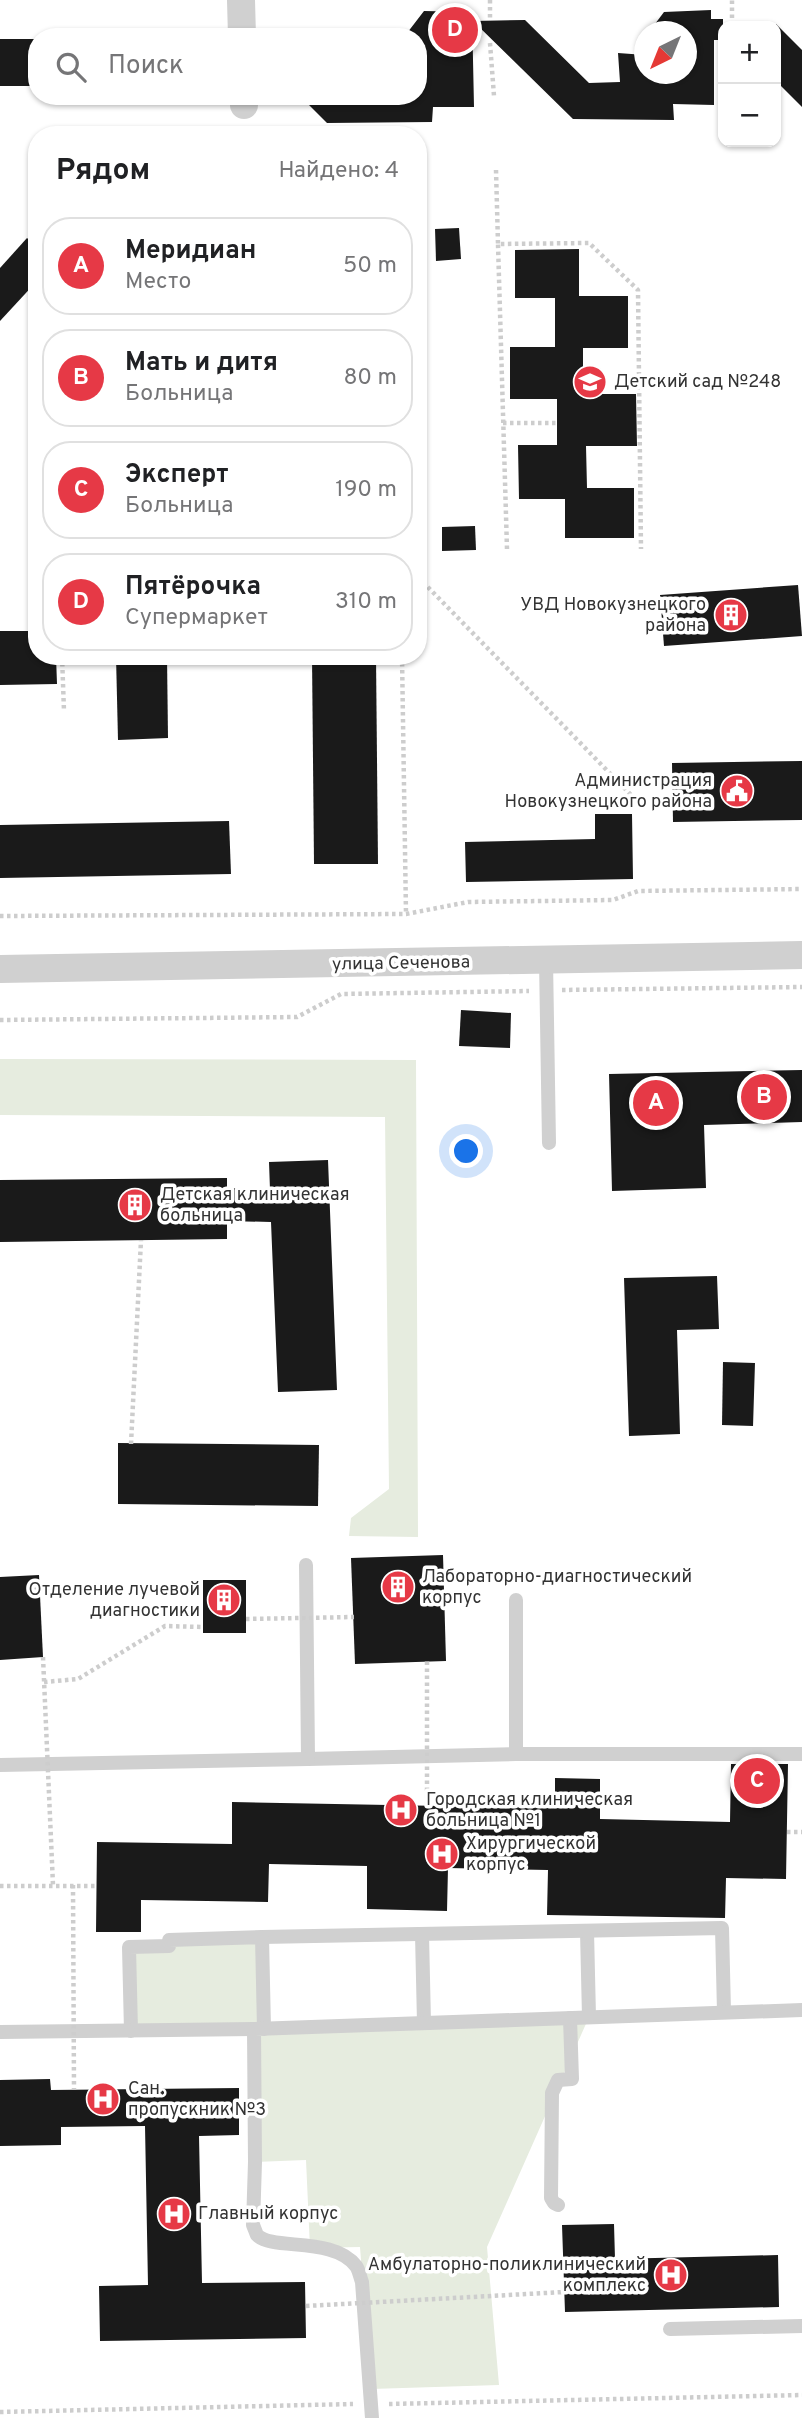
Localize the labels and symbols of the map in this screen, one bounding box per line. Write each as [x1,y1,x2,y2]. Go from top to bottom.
pin: D [432,4,478,56]
north arrow [634,21,697,84]
school or university icon: Детский сад №248 [571,363,609,401]
place label: Детский сад №248 [614,371,781,394]
place label: УВД Новокузнецкого района [520,594,706,638]
building icon: УВД Новокузнецкого района [712,596,750,634]
place label: Администрация Новокузнецкого района [505,770,712,814]
public building icon: Администрация Новокузнецкого района [718,772,756,810]
street label: улица Сеченова [332,951,470,977]
pin: B [741,1071,787,1123]
pin: A [633,1077,679,1129]
your location [449,1134,483,1168]
place label: Детская клиническая больница [160,1184,350,1228]
building icon: Детская клиническая больница [116,1186,154,1224]
place label: Лабораторно-диагностический корпус [422,1566,692,1610]
building icon: Лабораторно-диагностический корпус [379,1568,417,1606]
place label: Отделение лучевой диагностики [29,1579,200,1623]
building icon: Отделение лучевой диагностики [205,1581,243,1619]
pin: C [734,1755,780,1807]
place label: Городская клиническая больница №1 [426,1789,633,1833]
hospital icon: Городская клиническая больница №1 [382,1791,420,1829]
place label: Хирургической корпус [466,1833,596,1877]
hospital icon: Хирургической корпус [423,1835,461,1873]
place label: Сан. пропускник №3 [128,2078,266,2122]
hospital icon: Сан. пропускник №3 [84,2080,122,2118]
hospital icon: Главный корпус [155,2195,193,2233]
place label: Главный корпус [198,2203,338,2226]
place label: Амбулаторно-поликлинический комплекс [368,2254,646,2298]
hospital icon: Амбулаторно-поликлинический комплекс [652,2256,690,2294]

